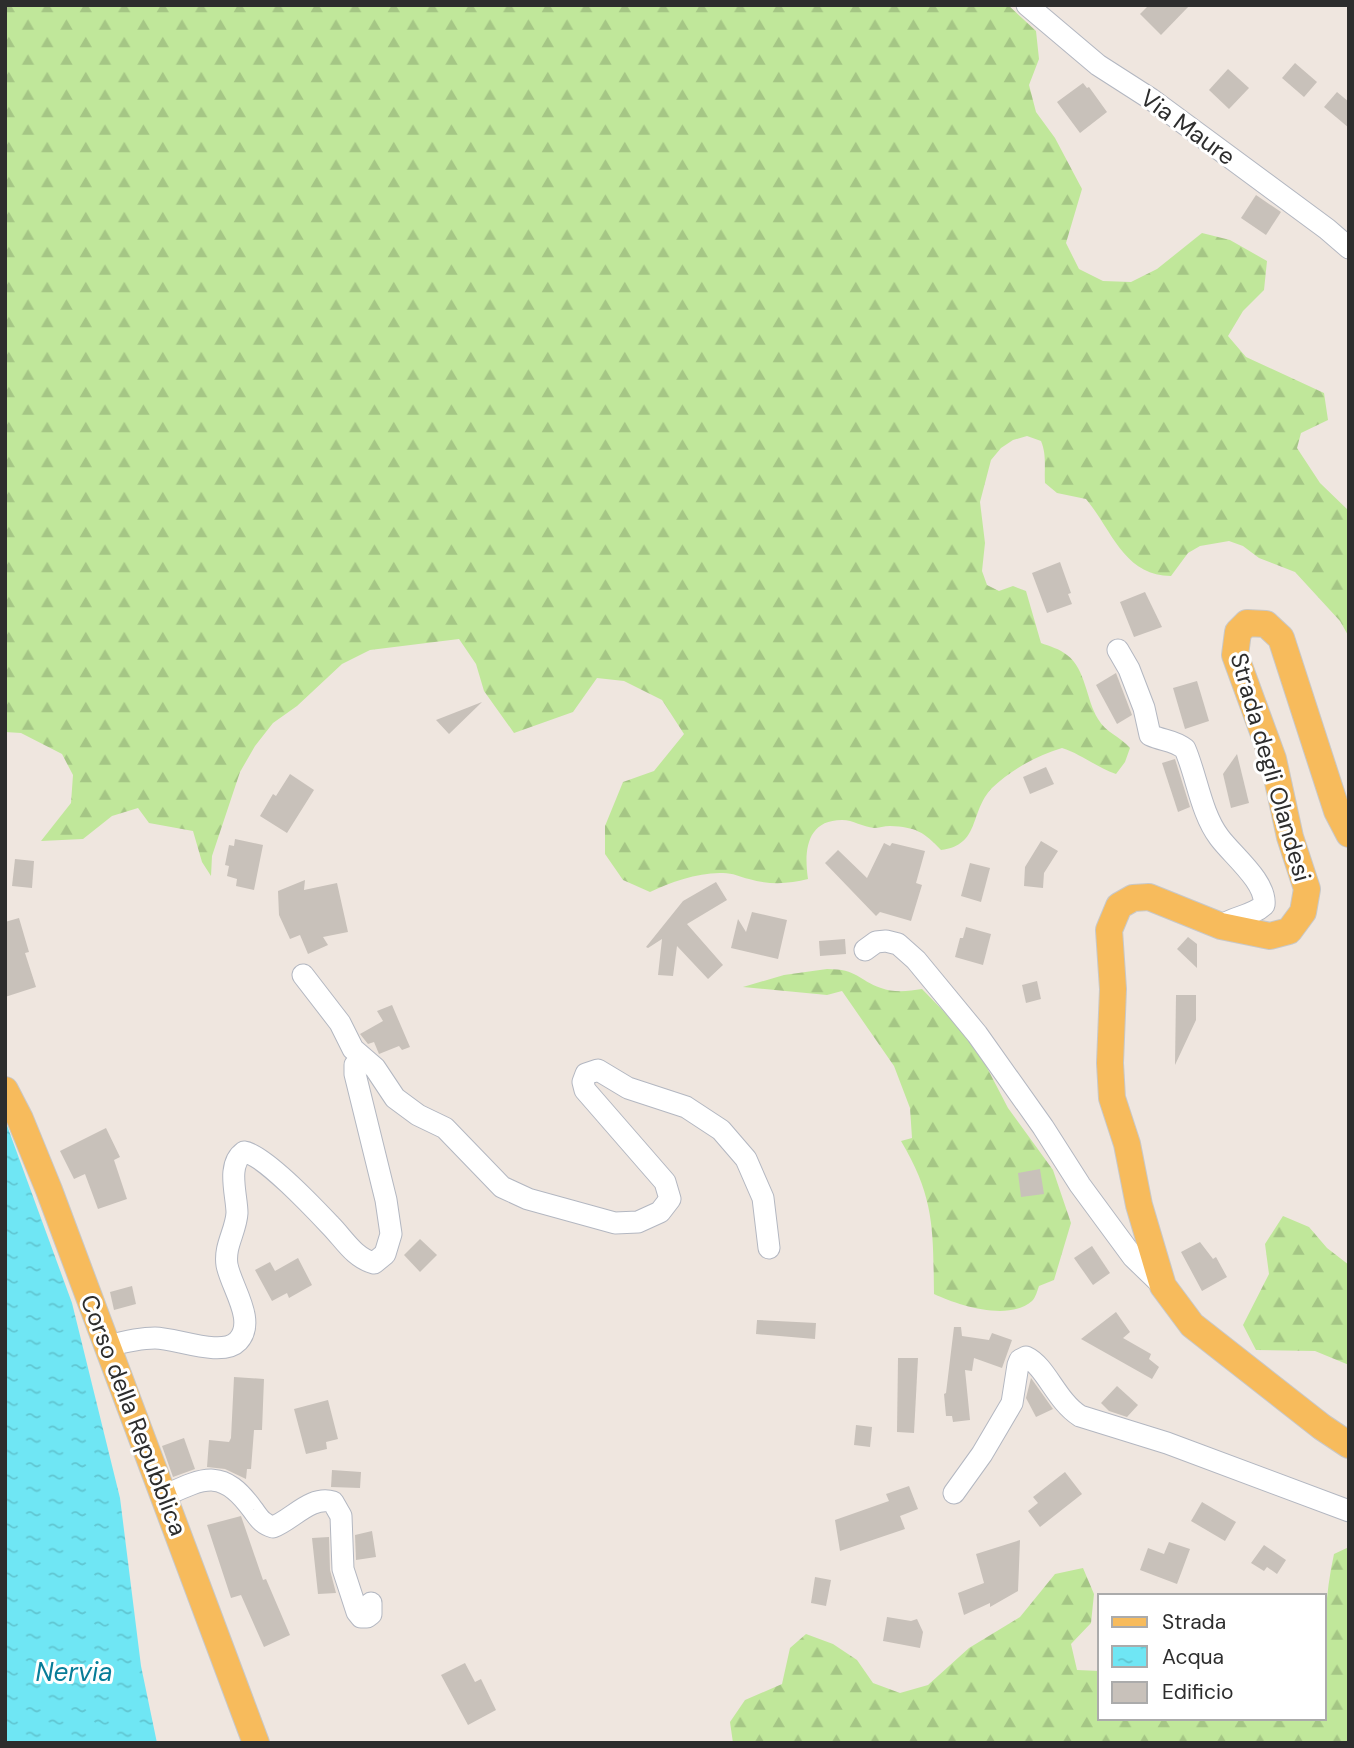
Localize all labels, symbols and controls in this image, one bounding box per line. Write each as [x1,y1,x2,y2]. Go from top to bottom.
street label: Via Maure [1134,82,1242,172]
street label: Strada degli Olandesi [1224,649,1318,885]
street label: Corso della Repubblica [74,1290,194,1540]
legend [1098,1594,1326,1720]
text: Strada [1162,1608,1226,1636]
text: Acqua [1162,1643,1224,1671]
water label: Nervia [35,1655,113,1689]
text: Edificio [1162,1678,1233,1706]

